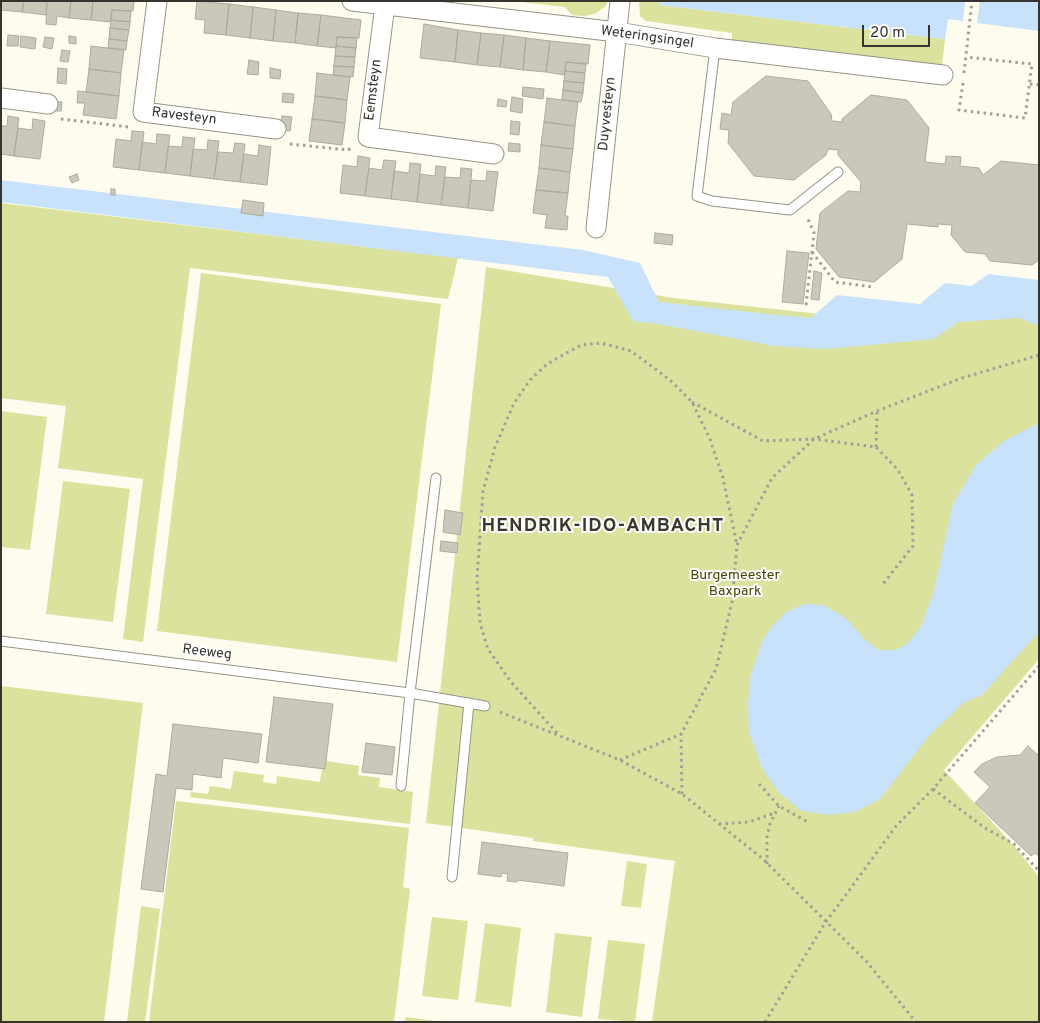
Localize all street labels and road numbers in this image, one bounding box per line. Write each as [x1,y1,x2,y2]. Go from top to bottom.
street label: Weteringsingel [599,23,695,53]
street label: Eemsteyn [362,58,386,122]
street label: Duyvesteyn [596,76,620,152]
street label: Ravesteyn [151,105,217,129]
street label: Reeweg [181,642,233,664]

